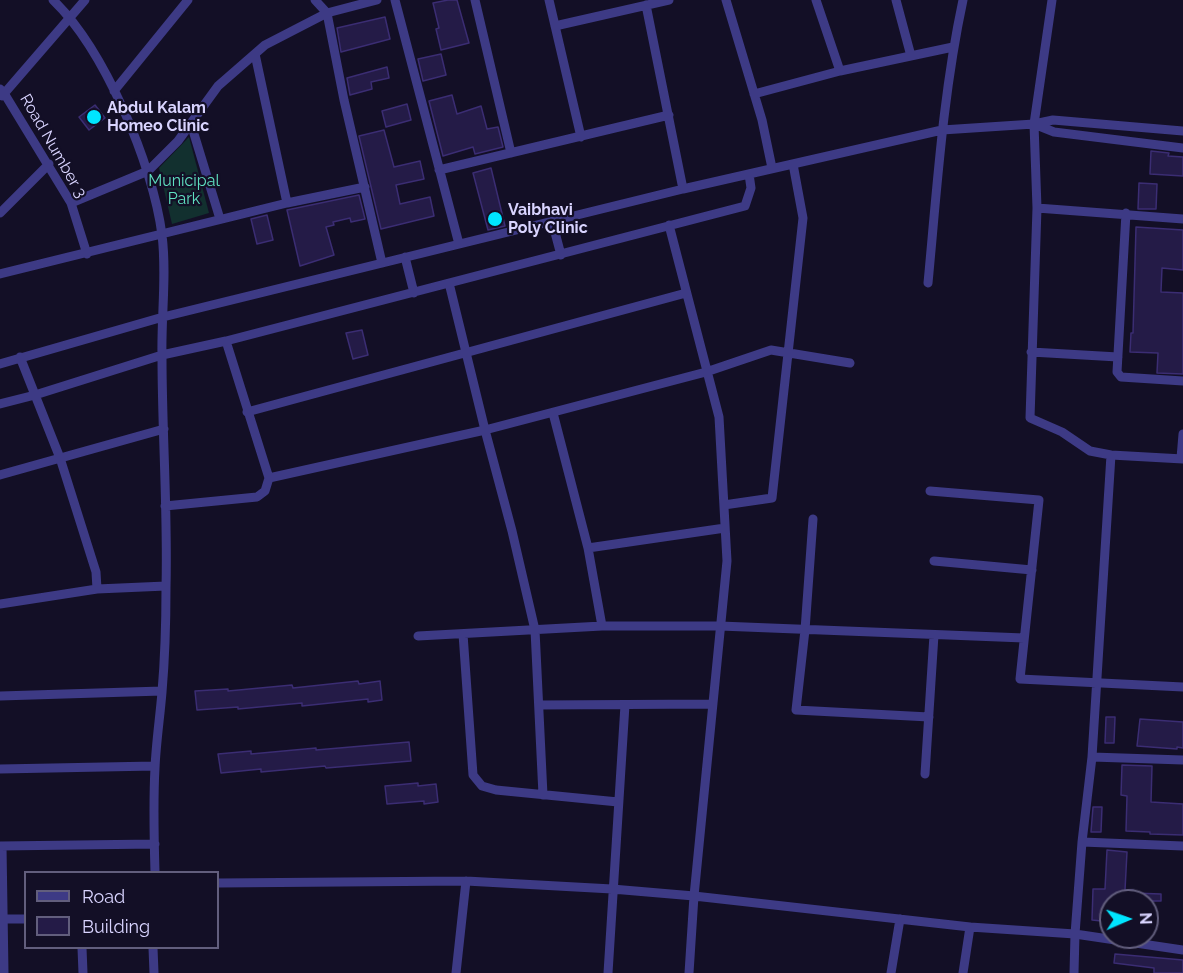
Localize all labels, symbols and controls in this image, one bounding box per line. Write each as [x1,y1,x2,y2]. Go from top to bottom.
street label: Road Number 3 [16,91,90,201]
place label: Abdul Kalam Homeo Clinic [107,98,209,136]
marker: Abdul Kalam Homeo Clinic [85,108,103,126]
park label: Municipal Park [148,171,220,209]
place label: Vaibhavi Poly Clinic [508,200,588,238]
marker: Vaibhavi Poly Clinic [486,210,504,228]
legend [24,871,219,949]
text: Road [82,886,125,907]
north arrow [1099,889,1159,949]
text: N [1136,912,1155,925]
text: Building [82,916,150,937]

